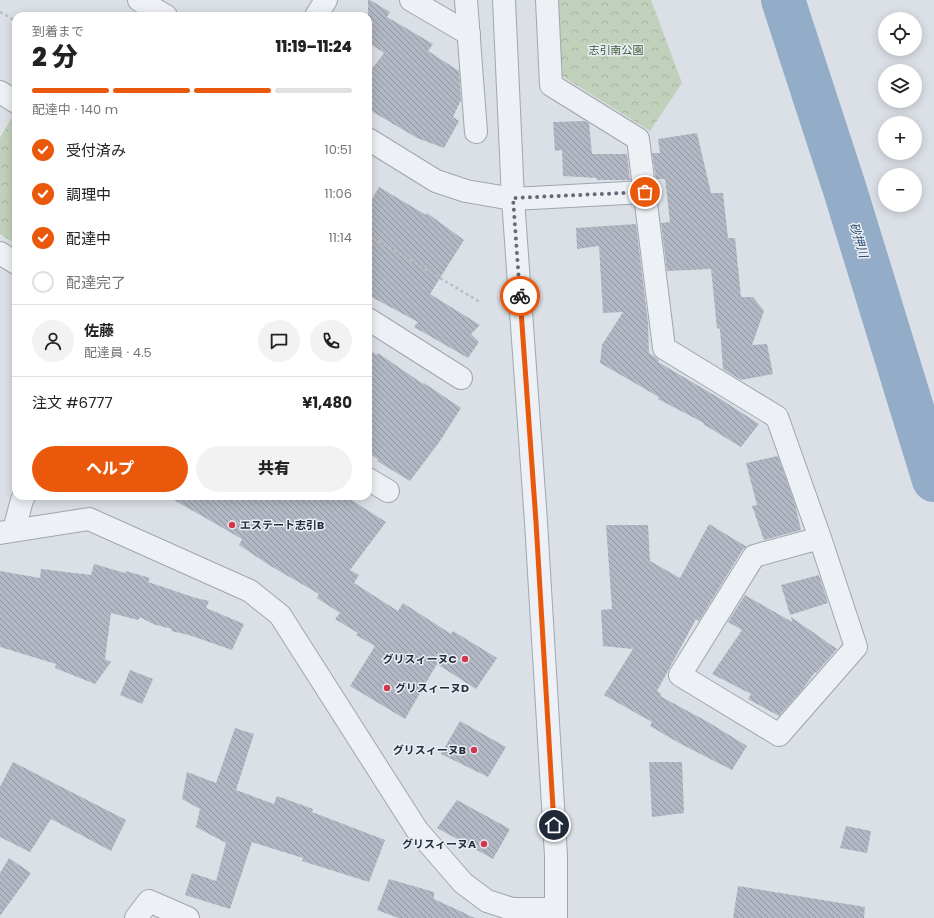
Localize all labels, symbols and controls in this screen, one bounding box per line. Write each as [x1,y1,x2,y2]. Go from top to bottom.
map controls [878,12,922,212]
button: locate [878,12,922,56]
text: 到着まで [32,22,84,41]
text: 11:19–11:24 [276,36,352,57]
text: 2 分 [32,39,78,75]
park label: 志引南公園 [589,42,644,58]
button: layers [878,64,922,108]
text: 配達中 · 140 m [32,100,118,119]
button: + [878,116,922,160]
icon: check [32,139,54,161]
text: 受付済み [66,140,126,161]
text: 10:51 [325,140,352,159]
button: − [878,168,922,212]
pin [628,175,662,209]
icon: bag [634,181,656,203]
icon: check [32,183,54,205]
text: 調理中 [66,184,111,205]
text: 11:06 [324,184,352,203]
water label: 砂押川 [846,220,873,262]
icon: check [32,227,54,249]
text: 配達中 [66,228,111,249]
text: 11:14 [329,228,352,247]
text: 配達完了 [66,272,126,293]
courier [500,276,540,316]
icon: bike [509,285,531,307]
button: person [32,320,74,362]
text: 佐藤 [84,320,114,341]
button: chat [258,320,300,362]
button: phone [310,320,352,362]
text: 配達員 · 4.5 [84,343,152,362]
text: 注文 #6777 [32,392,113,413]
text: ¥1,480 [302,392,352,413]
button: ヘルプ [32,446,188,492]
button: 共有 [196,446,352,492]
place label: エステート志引B [240,517,324,533]
marker: エステート志引B [227,520,237,530]
place label: グリスィーヌC [383,651,457,667]
marker: グリスィーヌC [460,654,470,664]
place label: グリスィーヌD [395,680,469,696]
marker: グリスィーヌD [382,683,392,693]
place label: グリスィーヌB [393,742,466,758]
marker: グリスィーヌB [469,745,479,755]
pin [537,808,571,842]
icon: home [543,814,565,836]
place label: グリスィーヌA [402,836,476,852]
marker: グリスィーヌA [479,839,489,849]

